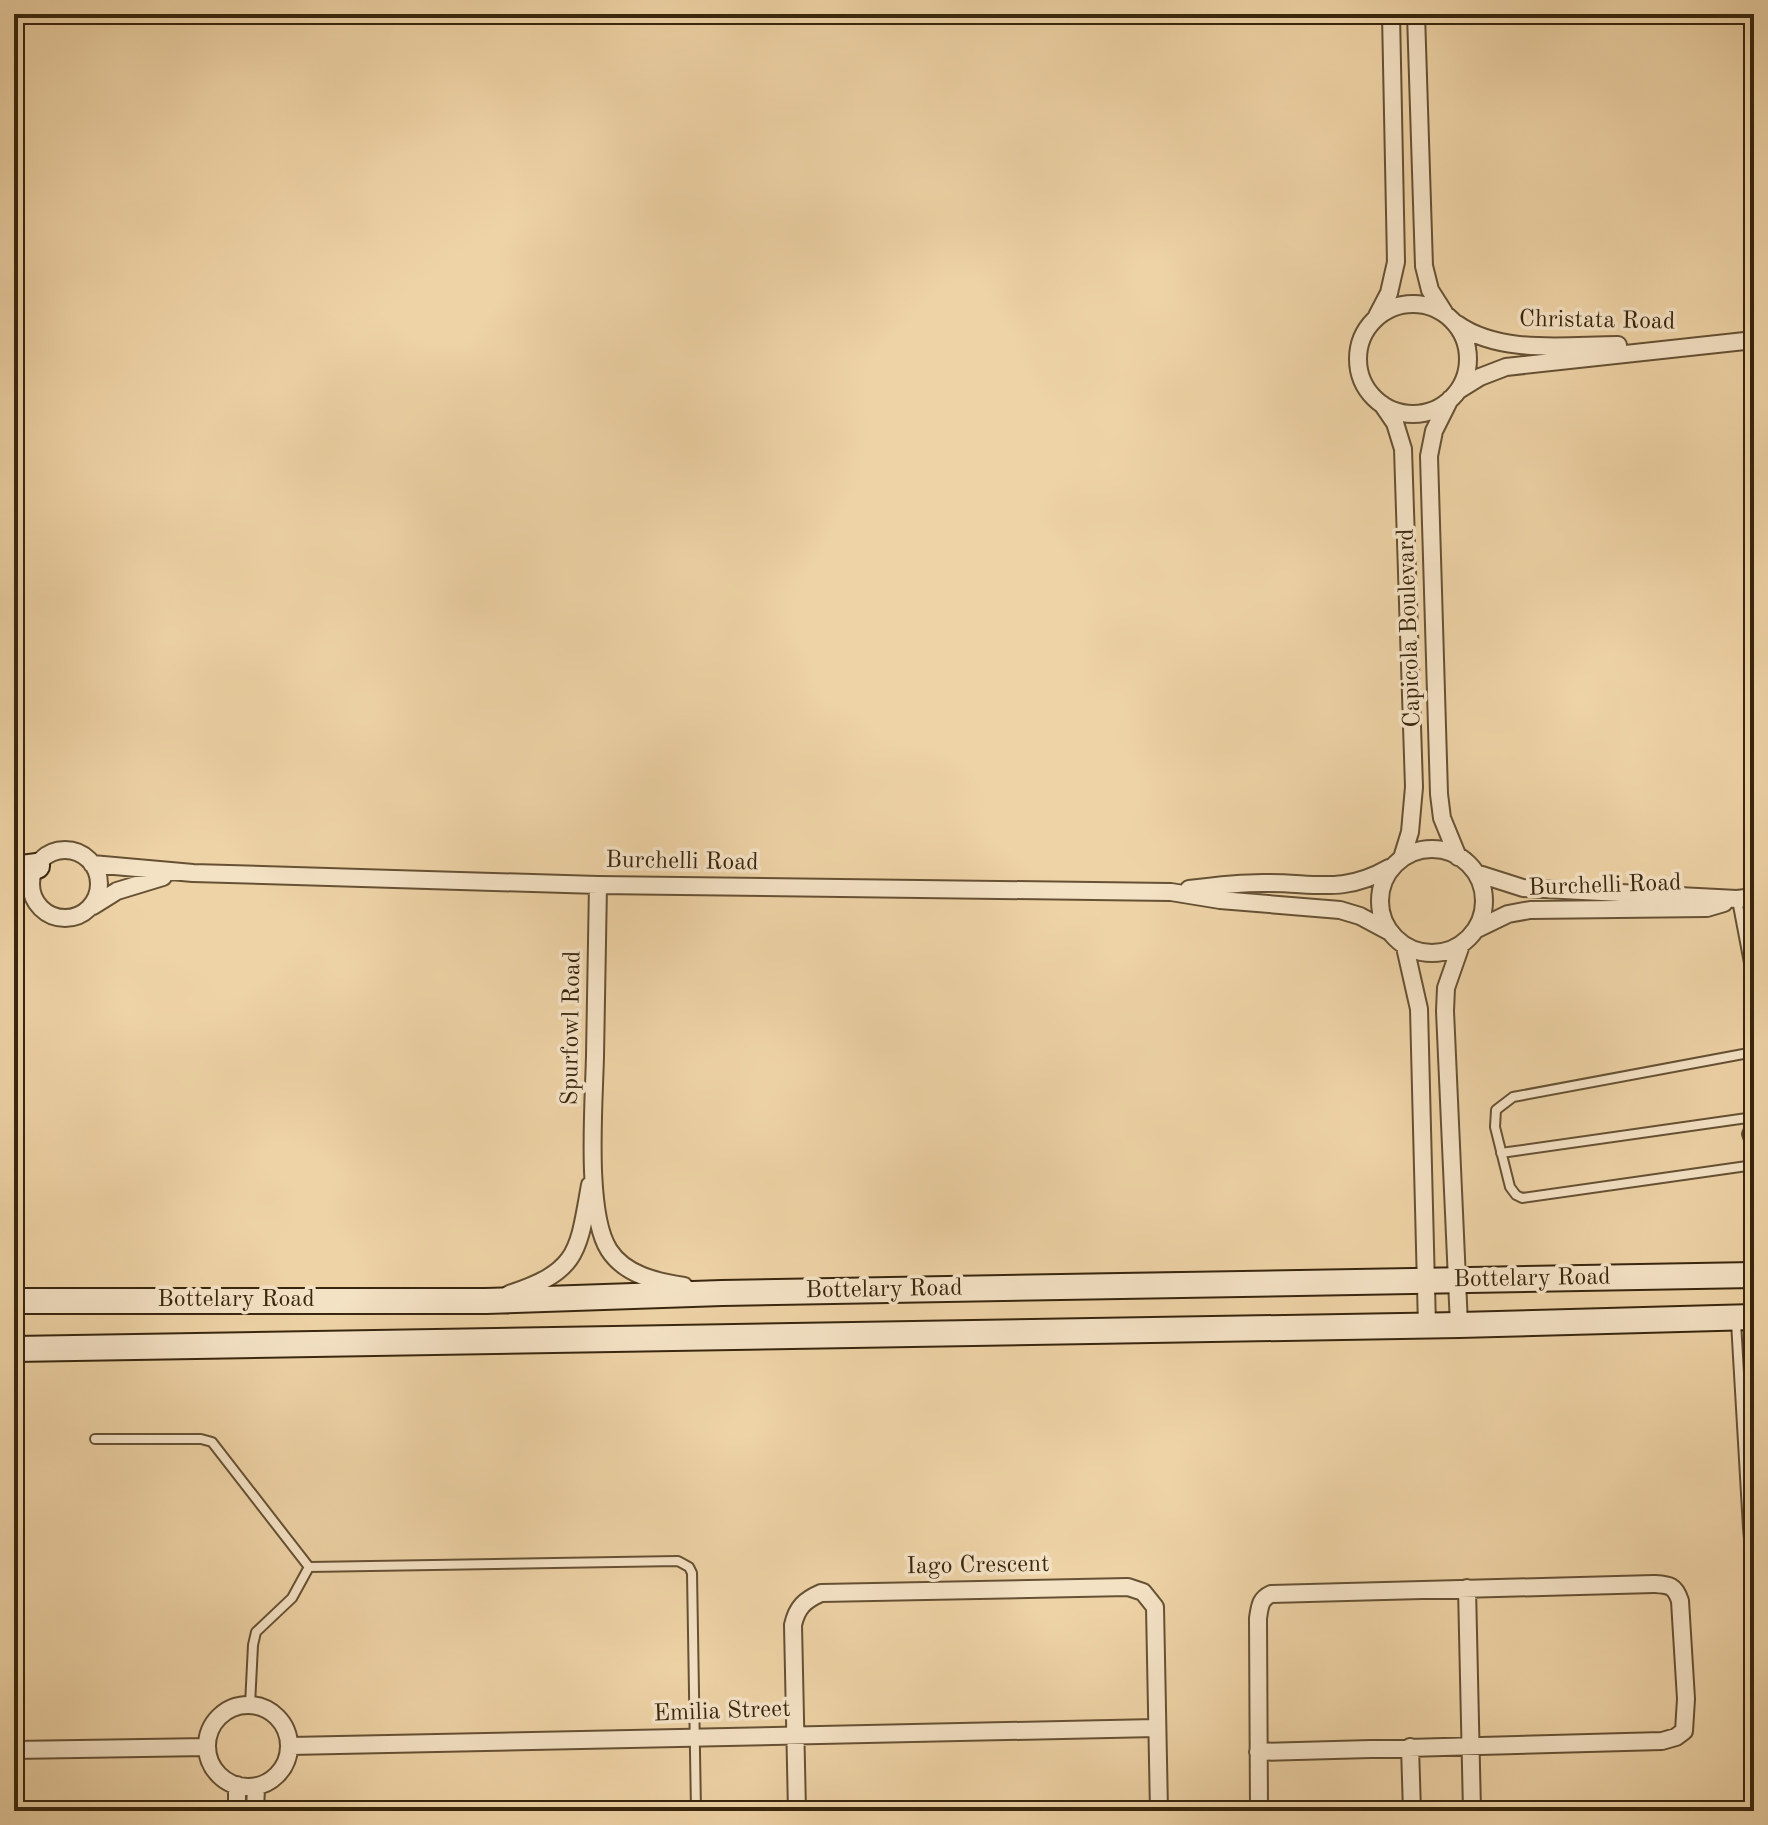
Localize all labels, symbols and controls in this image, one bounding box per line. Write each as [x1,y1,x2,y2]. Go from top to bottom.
street label: Christata Road [1519,308,1675,334]
street label: Capicola Boulevard [1395,528,1425,728]
street label: Burchelli Road [605,849,759,875]
street label: Burchelli Road [1528,871,1682,901]
street label: Spurfowl Road [559,950,585,1106]
street label: Bottelary Road [1453,1266,1611,1292]
street label: Bottelary Road [805,1277,963,1303]
street label: Bottelary Road [157,1288,315,1312]
street label: Iago Crescent [906,1553,1050,1579]
street label: Emilia Street [653,1698,791,1726]

